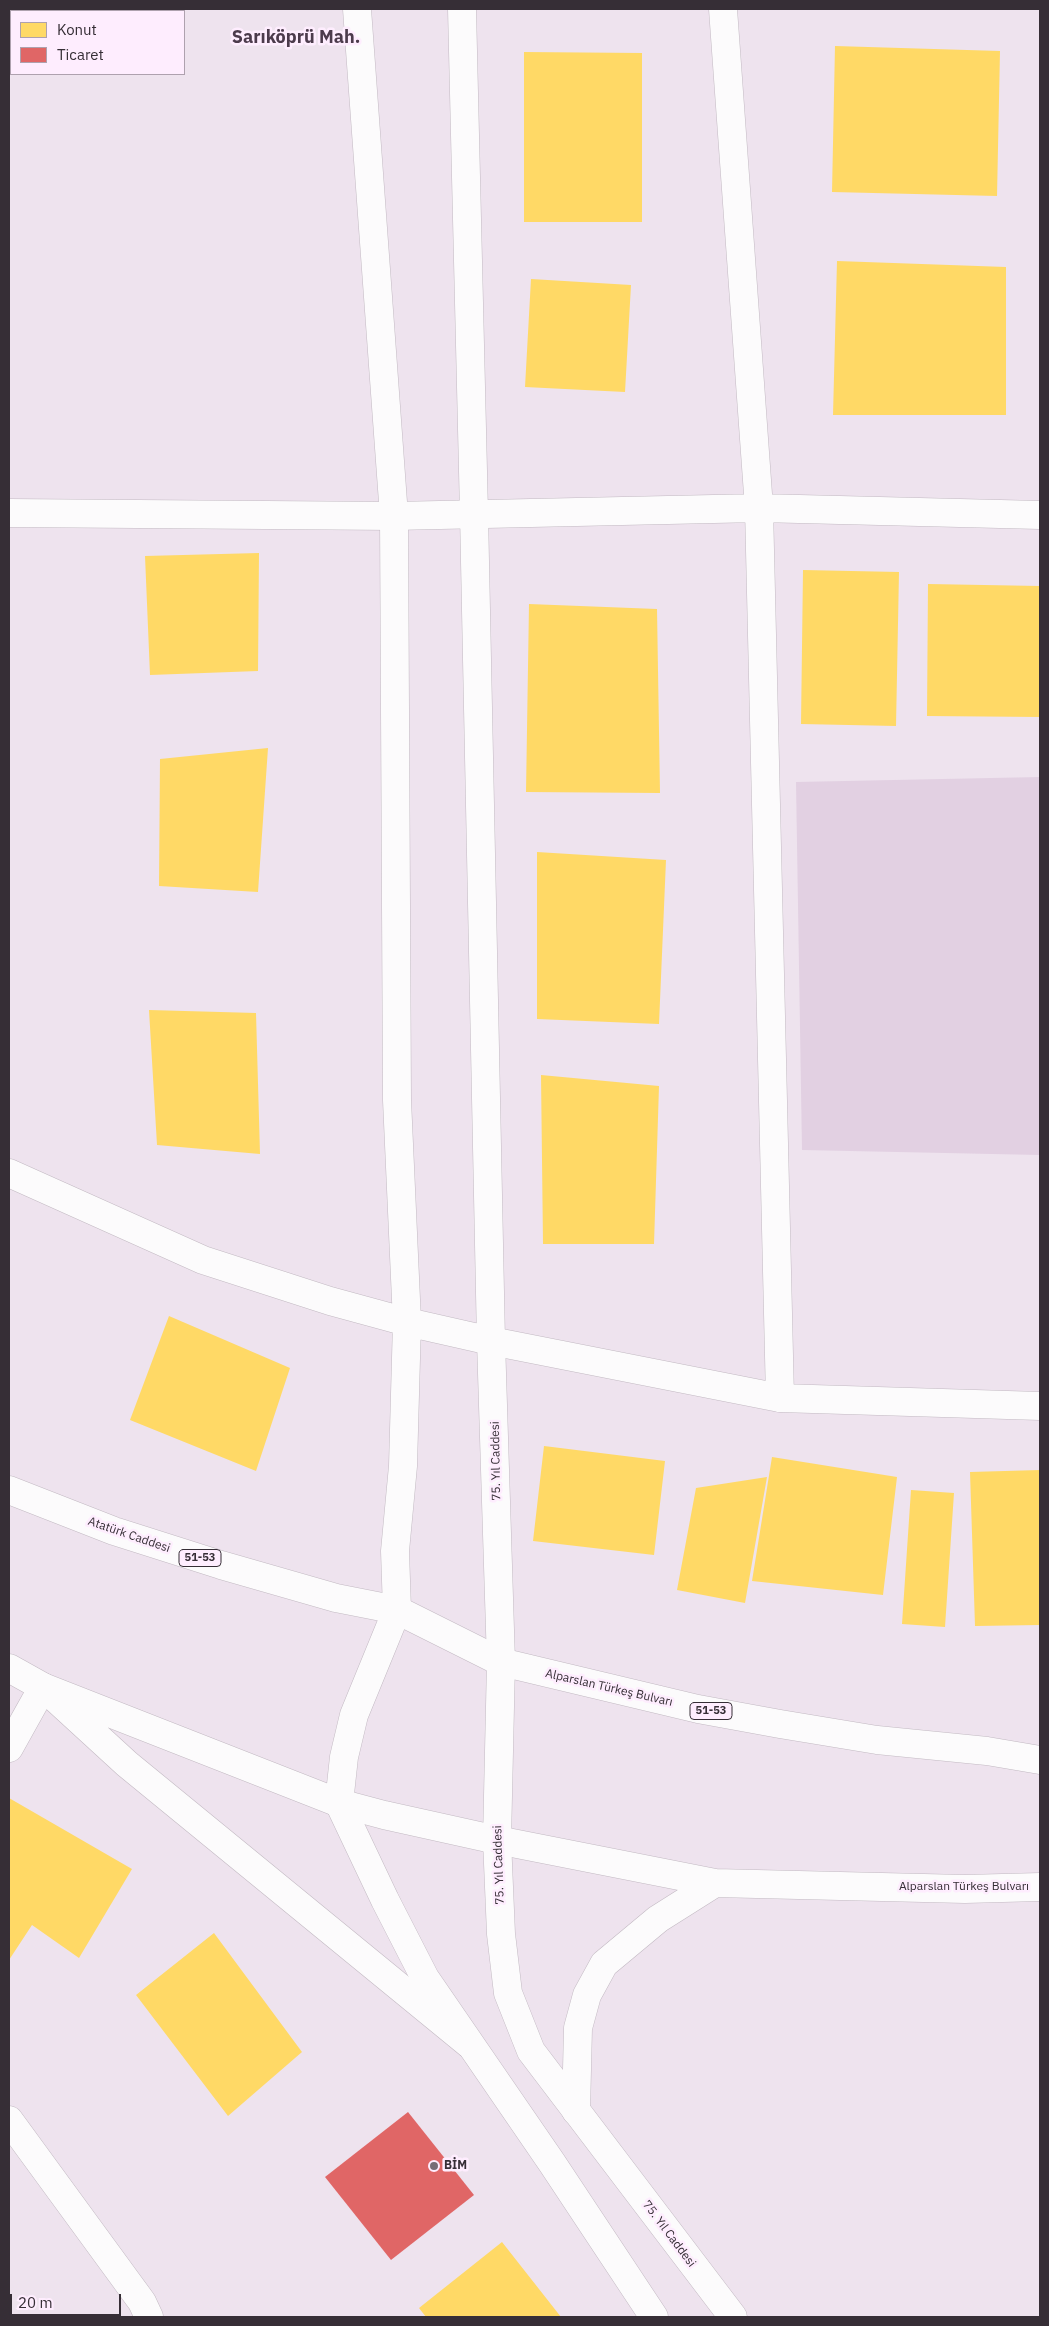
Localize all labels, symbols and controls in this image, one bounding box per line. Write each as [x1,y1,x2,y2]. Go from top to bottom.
legend [10,10,185,75]
text: Konut [57,20,97,39]
district label: Sarıköprü Mah. [232,27,360,49]
text: Ticaret [57,45,104,64]
street label: 75. Yıl Caddesi [488,1421,504,1501]
street label: Atatürk Caddesi [86,1514,172,1556]
road number: 51-53 [179,1550,221,1566]
street label: Alparslan Türkeş Bulvarı [544,1666,674,1710]
road number: 51-53 [690,1702,732,1720]
street label: 75. Yıl Caddesi [490,1825,508,1905]
street label: Alparslan Türkeş Bulvarı [899,1880,1029,1894]
place label: BİM [444,2159,467,2173]
marker: BİM [428,2160,440,2172]
street label: 75. Yıl Caddesi [639,2198,699,2270]
scale bar [12,2284,124,2316]
text: 20 m [18,2293,53,2312]

